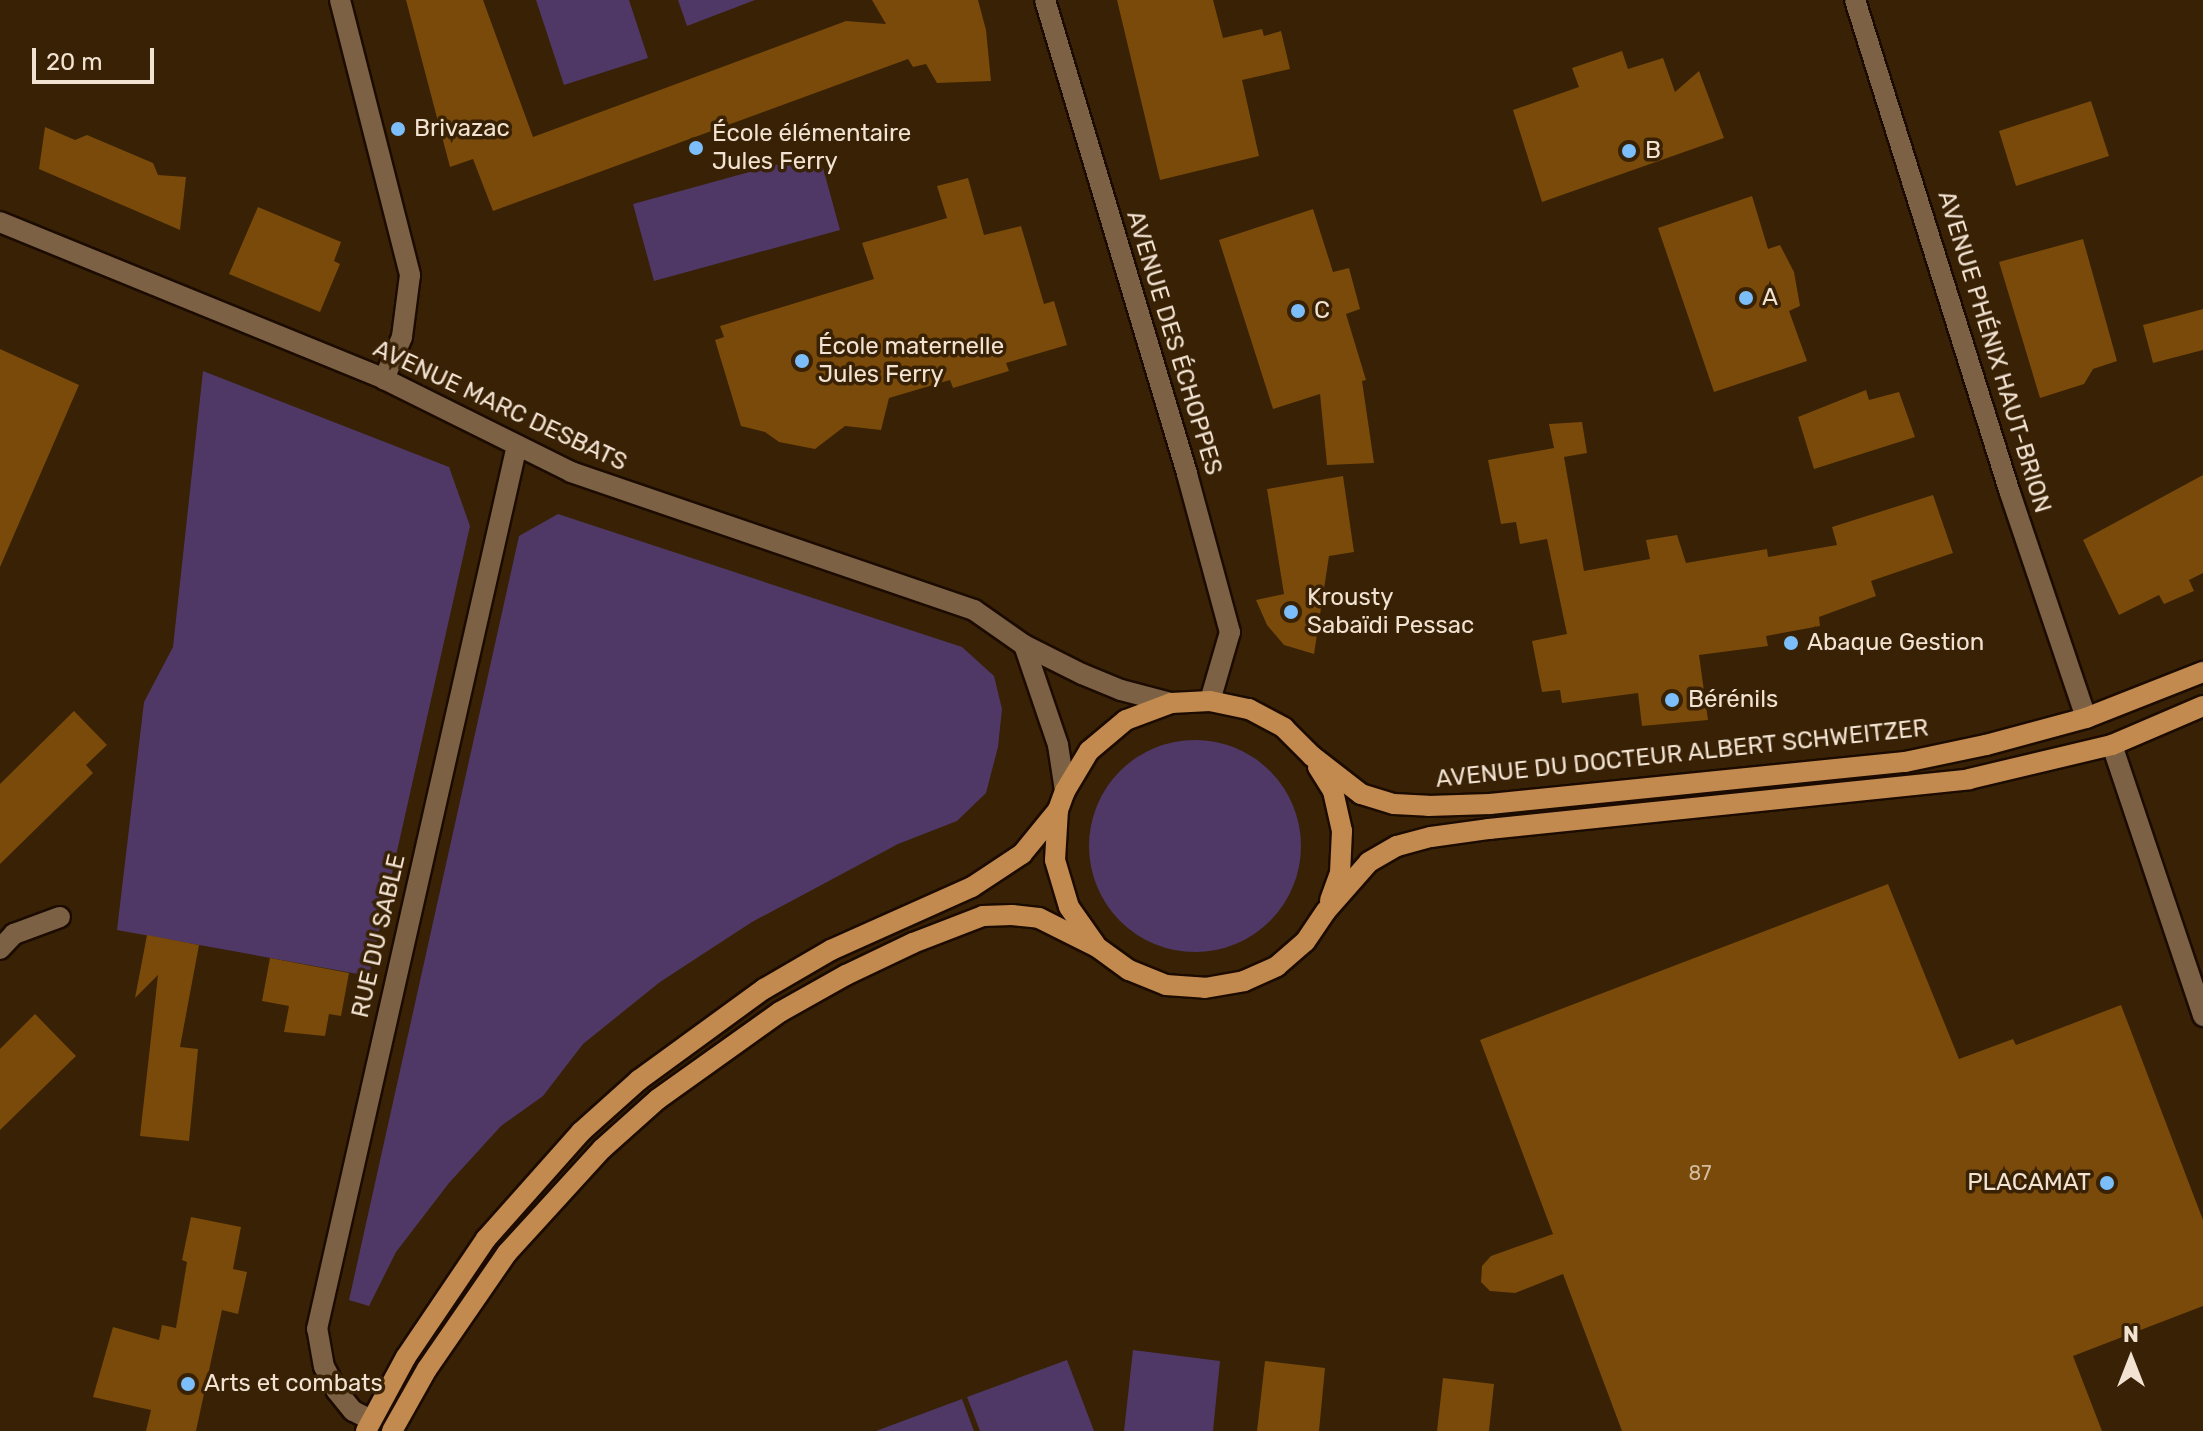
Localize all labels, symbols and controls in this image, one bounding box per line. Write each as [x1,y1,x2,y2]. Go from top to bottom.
scale bar [36,32,158,82]
text: 20 m [46,48,103,76]
place label: Brivazac [414,115,510,143]
marker: Brivazac [389,120,407,138]
place label: École élémentaire Jules Ferry [712,120,911,176]
place label: B [1645,137,1661,165]
marker: École élémentaire Jules Ferry [687,139,705,157]
marker: B [1620,142,1638,160]
street label: AVENUE PHÉNIX HAUT-BRION [1931,187,2057,517]
street label: AVENUE DES ÉCHOPPES [1120,207,1228,479]
place label: A [1762,284,1778,312]
marker: A [1737,289,1755,307]
place label: C [1314,297,1330,325]
marker: C [1289,302,1307,320]
place label: École maternelle Jules Ferry [818,333,1004,389]
street label: AVENUE MARC DESBATS [369,334,631,478]
marker: École maternelle Jules Ferry [793,352,811,370]
place label: Krousty Sabaïdi Pessac [1307,584,1474,640]
marker: Krousty Sabaïdi Pessac [1282,603,1300,621]
place label: Abaque Gestion [1807,629,1984,657]
marker: Abaque Gestion [1782,634,1800,652]
place label: Bérénils [1688,686,1778,714]
marker: Bérénils [1663,691,1681,709]
street label: AVENUE DU DOCTEUR ALBERT SCHWEITZER [1434,714,1930,794]
street label: RUE DU SABLE [346,851,412,1021]
house number: 87 [1689,1161,1711,1185]
place label: PLACAMAT [1967,1169,2091,1197]
marker: PLACAMAT [2098,1174,2116,1192]
north arrow [2091,1319,2171,1399]
text: N [2123,1321,2139,1348]
place label: Arts et combats [204,1370,383,1398]
marker: Arts et combats [179,1375,197,1393]

